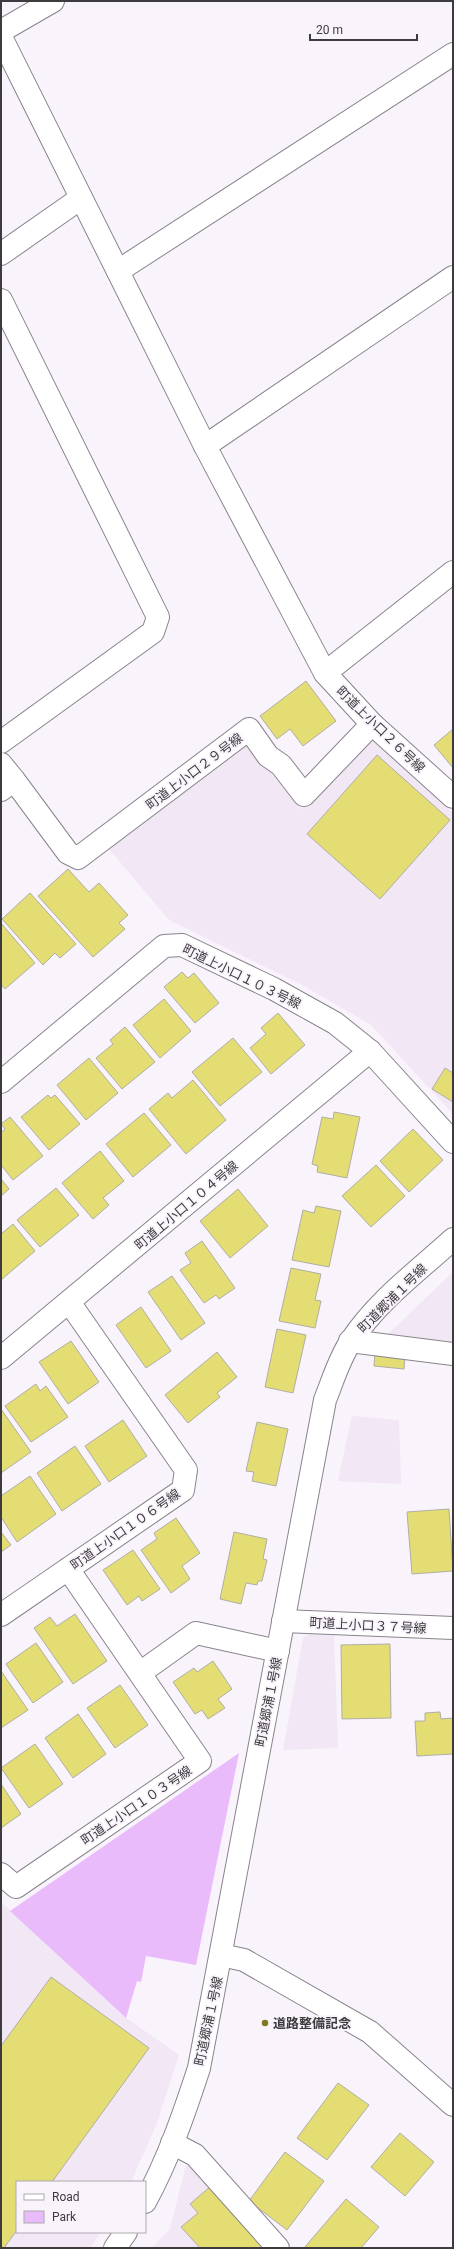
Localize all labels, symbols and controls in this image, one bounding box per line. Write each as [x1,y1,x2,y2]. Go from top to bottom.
scale bar [310,16,417,42]
text: 20 m [316,23,343,37]
street label: 町道上小口２６号線 [333,683,428,775]
street label: 町道上小口２９号線 [143,730,246,813]
street label: 町道上小口１０３号線 [180,941,303,1012]
street label: 町道上小口１０４号線 [132,1158,241,1253]
street label: 町道郷浦１号線 [355,1261,430,1336]
street label: 町道上小口１０６号線 [68,1486,183,1573]
street label: 町道上小口３７号線 [309,1615,427,1636]
street label: 町道郷浦１号線 [252,1656,285,1748]
street label: 町道上小口１０３号線 [78,1763,194,1848]
street label: 町道郷浦１号線 [192,1975,225,2067]
place label: 道路整備記念 [273,2016,351,2031]
marker: 道路整備記念 [260,2018,270,2028]
legend [16,2181,146,2233]
text: Road [52,2190,80,2204]
text: Park [52,2210,77,2224]

